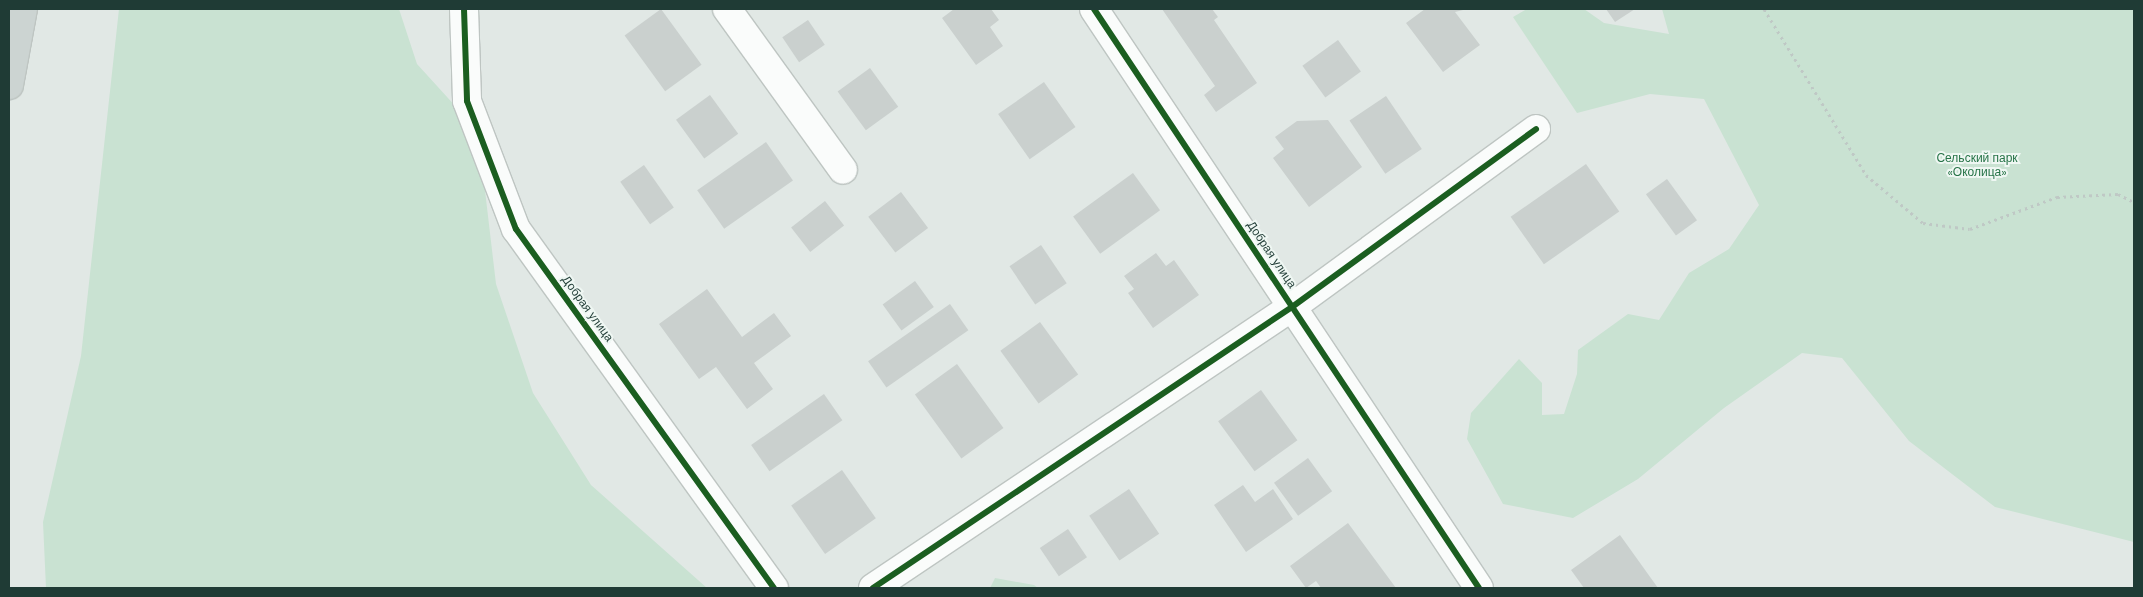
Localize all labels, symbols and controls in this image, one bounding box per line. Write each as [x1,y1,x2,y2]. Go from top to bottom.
park label: Сельский парк «Околица» [1936,152,2018,180]
street label: Добрая улица [1243,219,1299,291]
street label: Добрая улица [558,273,616,345]

